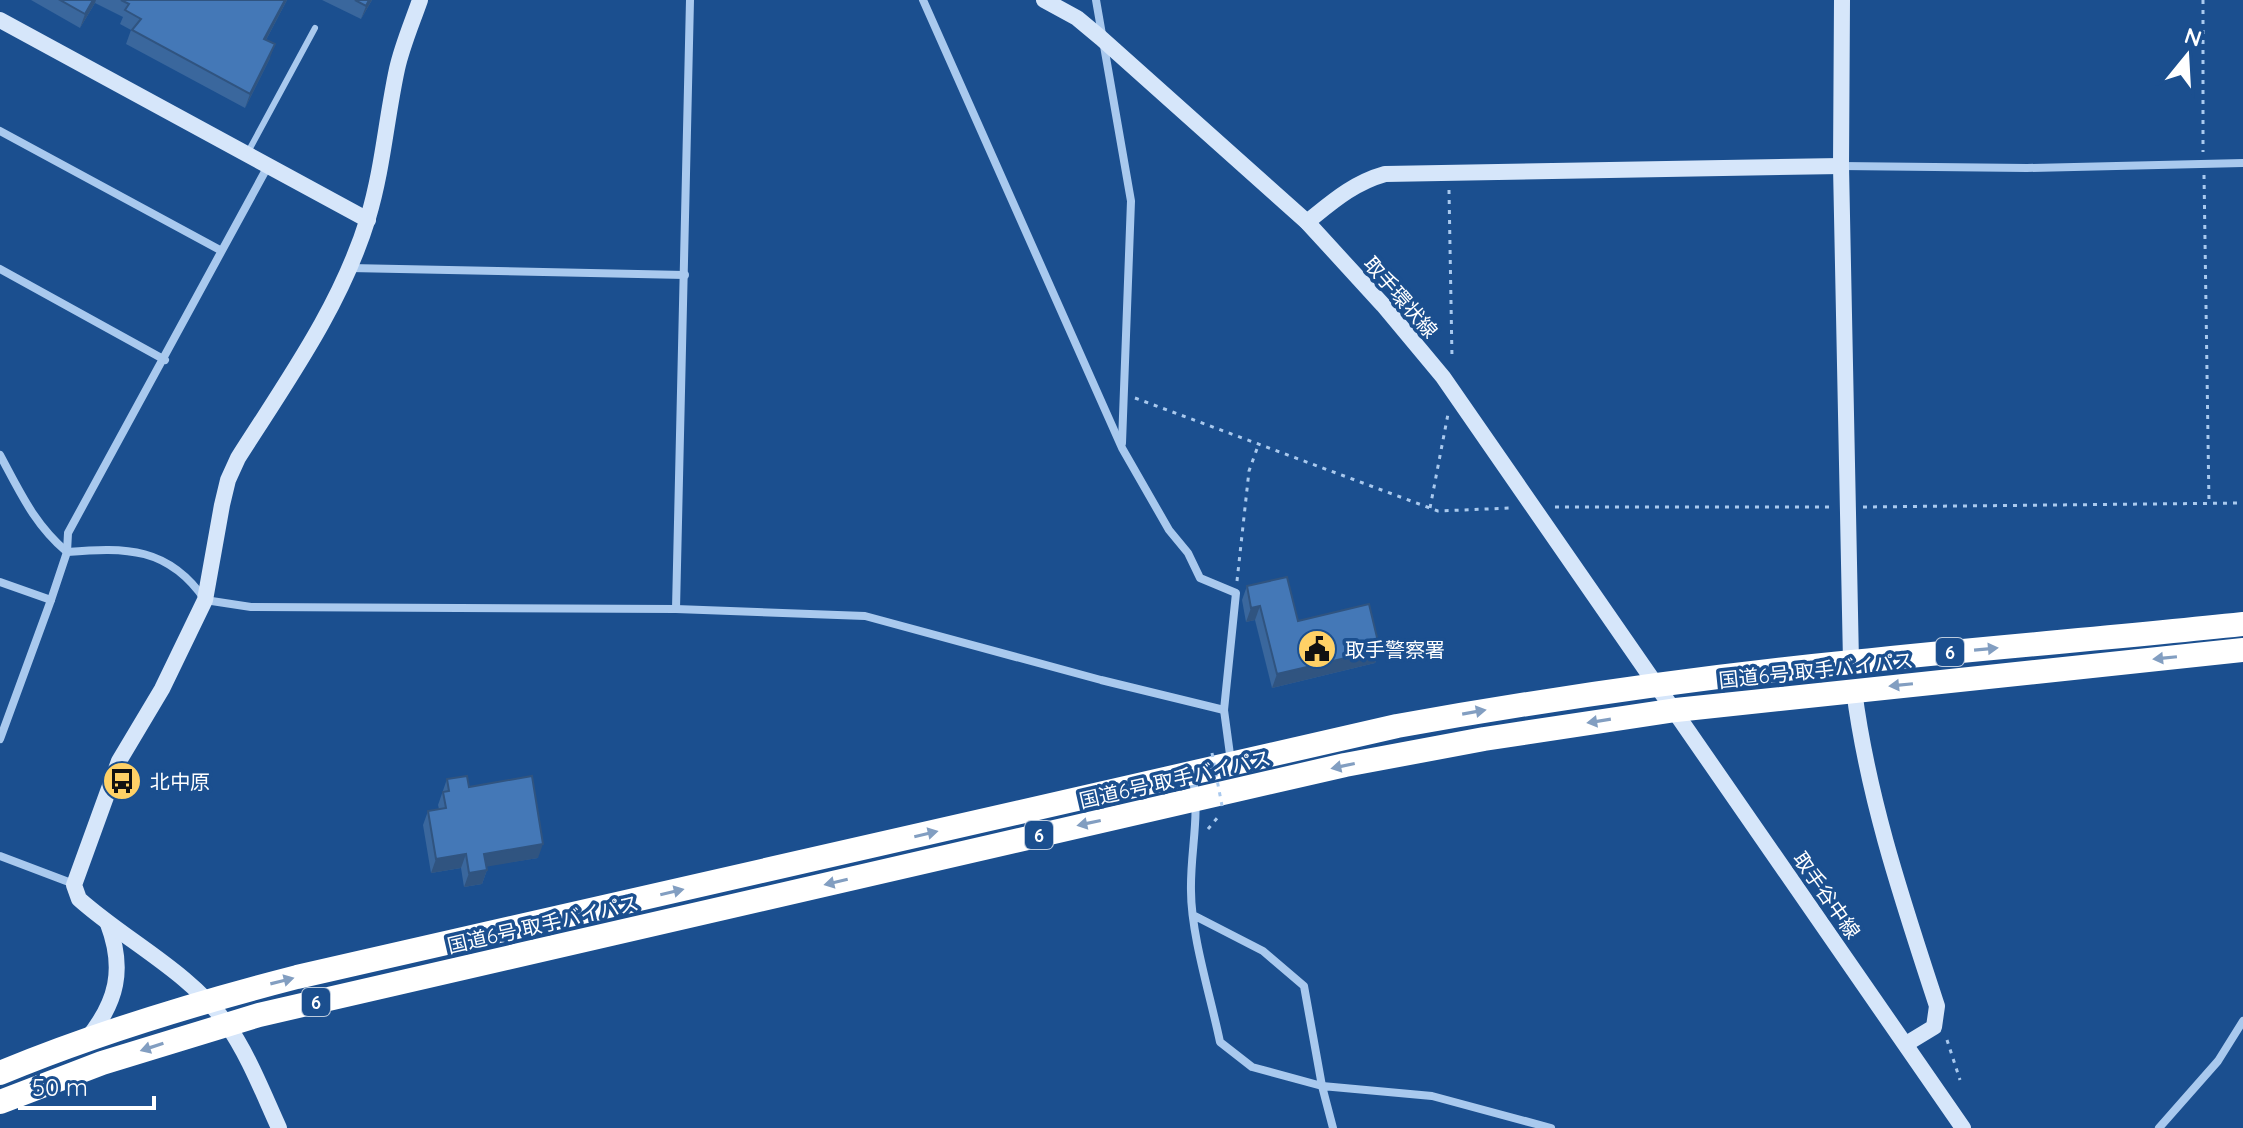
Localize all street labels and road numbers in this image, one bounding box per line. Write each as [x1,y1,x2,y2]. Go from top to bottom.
street label: 取手環状線 [1359,251,1443,343]
road number: 6 [1936,638,1964,666]
street label: 国道6号 取手バイパス [1717,647,1915,693]
street label: 国道6号 取手バイパス [1077,745,1273,813]
road number: 6 [1025,821,1053,849]
street label: 取手谷中線 [1788,847,1866,943]
street label: 国道6号 取手バイパス [445,890,641,958]
road number: 6 [302,988,330,1016]

